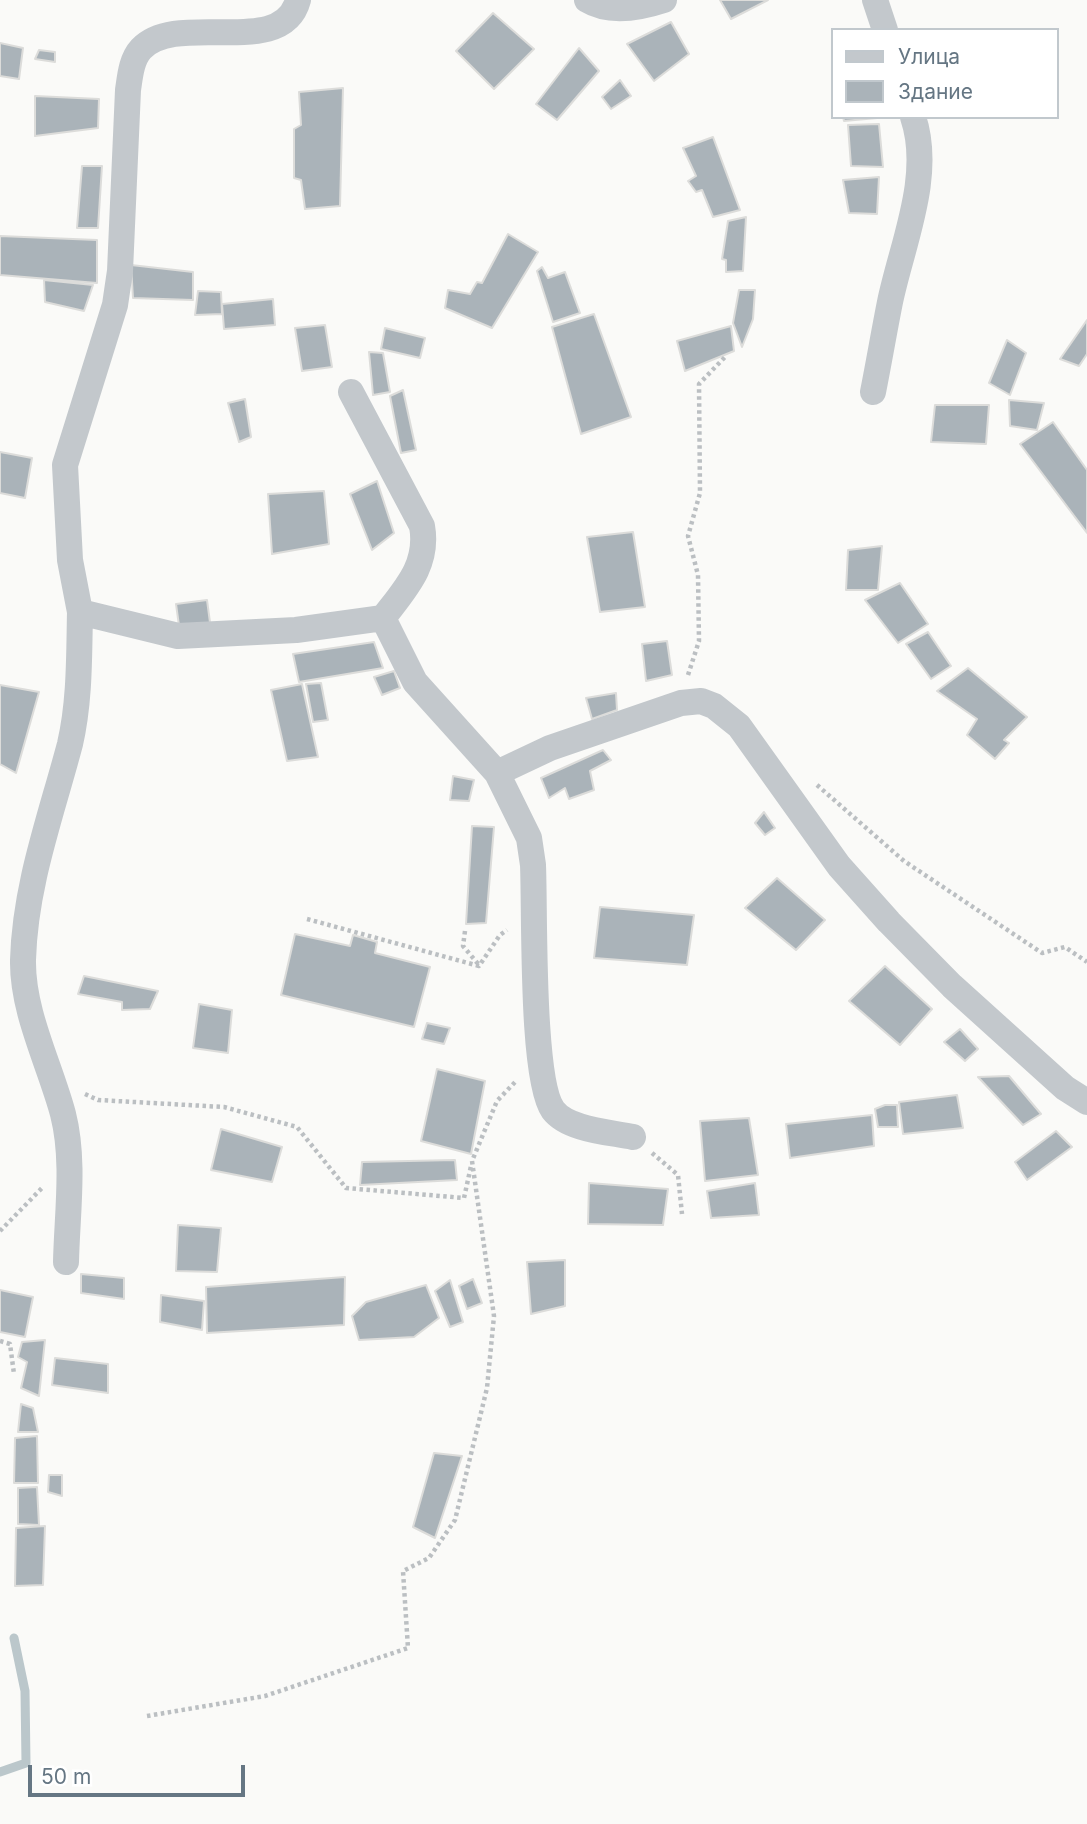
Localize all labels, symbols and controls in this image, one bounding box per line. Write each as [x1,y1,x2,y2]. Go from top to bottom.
legend [832,28,1059,119]
text: Улица [898,44,960,69]
text: Здание [898,79,973,104]
scale bar [32,1750,248,1794]
text: 50 m [41,1764,91,1789]

